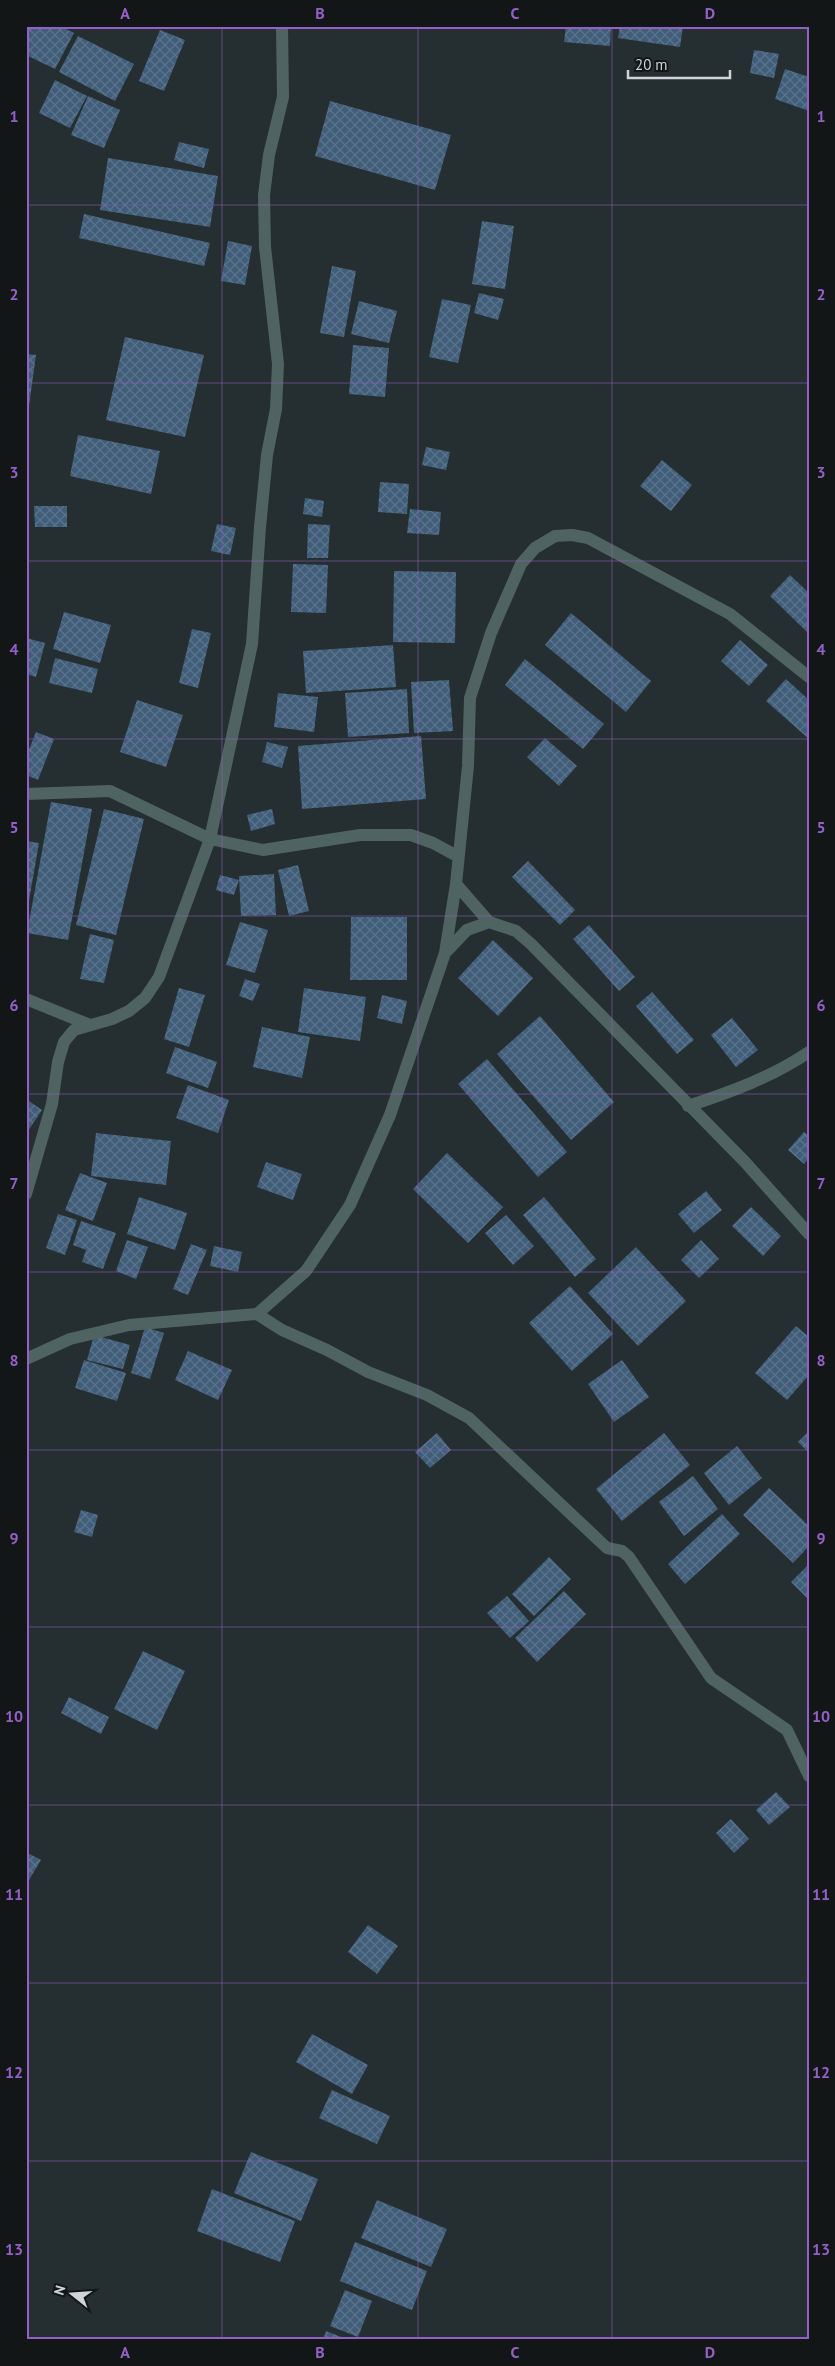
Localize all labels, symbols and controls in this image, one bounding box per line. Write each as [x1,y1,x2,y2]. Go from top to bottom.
text: A [120,3,130,23]
text: B [315,3,325,23]
text: C [511,3,520,23]
text: D [705,3,715,23]
scale bar [628,48,730,80]
text: 20 m [635,55,668,74]
text: 1 [9,106,19,126]
text: 1 [816,106,826,126]
text: 2 [9,284,19,304]
text: 2 [816,284,826,304]
text: 3 [9,462,19,482]
text: 3 [816,462,826,482]
text: 4 [9,639,19,659]
text: 4 [816,639,826,659]
text: 5 [9,817,19,837]
text: 5 [816,817,826,837]
text: 6 [9,995,19,1015]
text: 6 [816,995,826,1015]
text: 7 [9,1173,19,1193]
text: 7 [816,1173,826,1193]
text: 8 [9,1350,19,1370]
text: 8 [816,1350,826,1370]
text: 9 [9,1528,19,1548]
text: 9 [816,1528,826,1548]
text: 10 [5,1706,23,1726]
text: 10 [812,1706,830,1726]
text: 11 [5,1884,23,1904]
text: 11 [812,1884,830,1904]
text: 12 [5,2062,23,2082]
text: 12 [812,2062,830,2082]
text: 13 [5,2239,23,2259]
text: 13 [812,2239,830,2259]
north arrow [48,2268,98,2318]
text: N [50,2283,70,2297]
text: A [120,2342,130,2362]
text: B [315,2342,325,2362]
text: C [511,2342,520,2362]
text: D [705,2342,715,2362]

